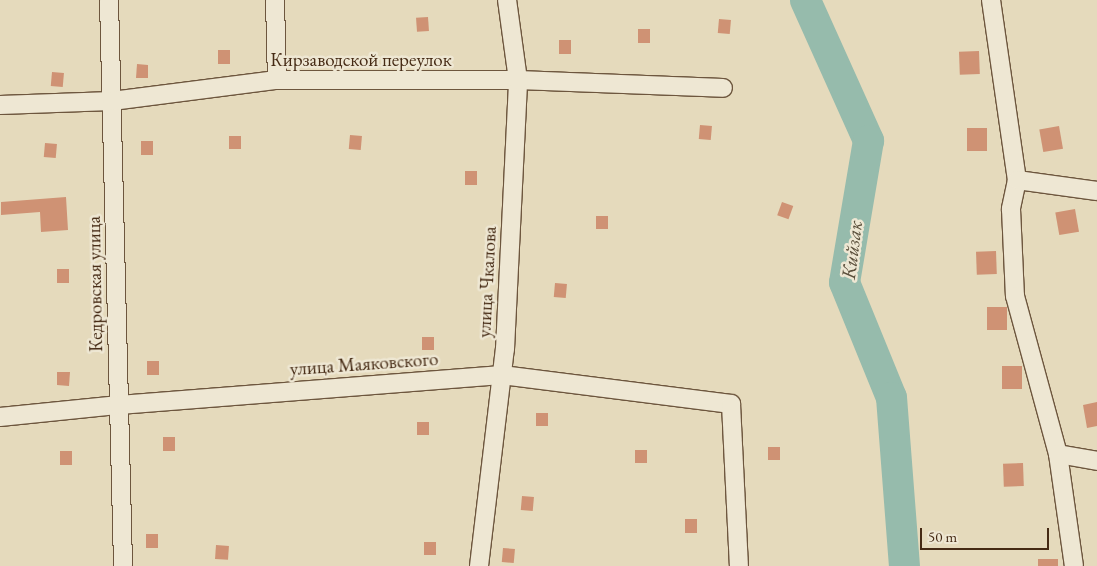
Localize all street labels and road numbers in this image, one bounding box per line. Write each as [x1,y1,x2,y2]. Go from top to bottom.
street label: Кирзаводской переулок [270,49,452,71]
street label: Кедровская улица [82,216,108,352]
street label: улица Чкалова [473,226,501,338]
street label: улица Маяковского [289,347,439,381]

